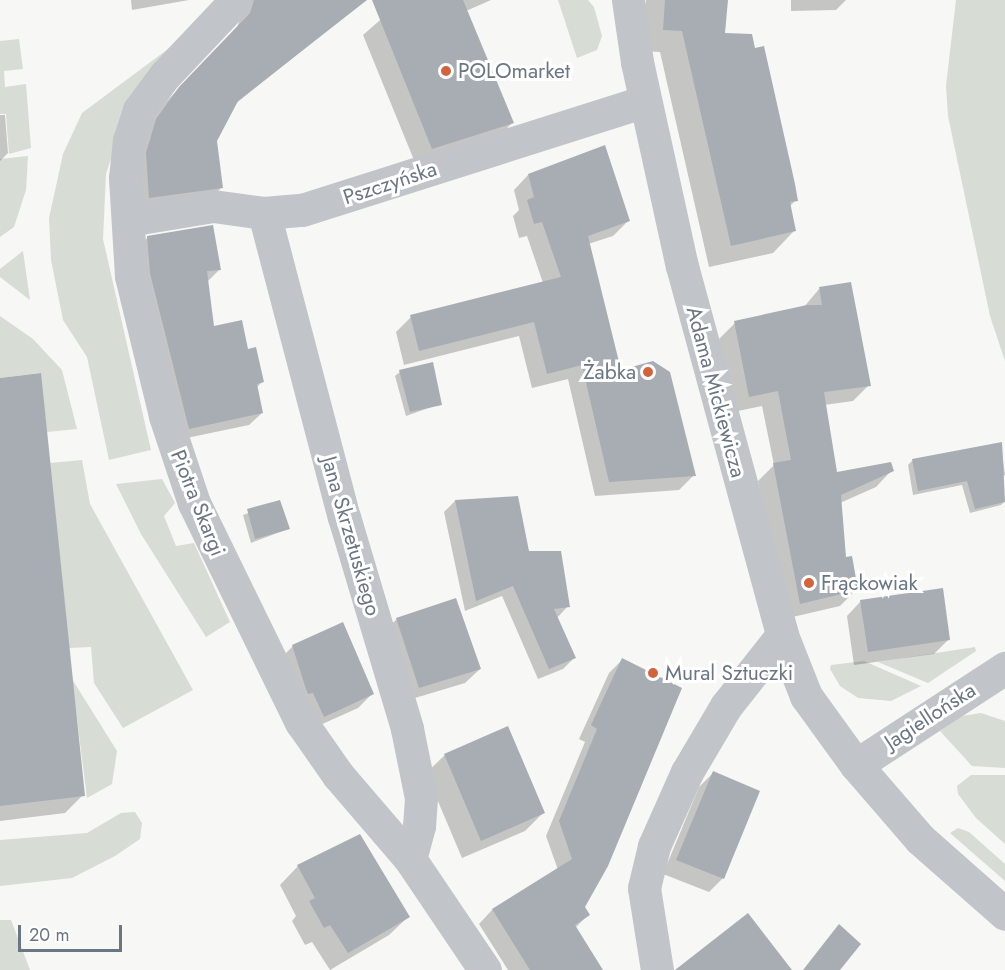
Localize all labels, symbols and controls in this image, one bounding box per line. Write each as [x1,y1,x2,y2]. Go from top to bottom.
place label: POLOmarket [458,58,570,84]
marker: POLOmarket [439,64,453,78]
street label: Pszczyńska [340,156,440,210]
street label: Adama Mickiewicza [681,304,751,480]
place label: Żabka [583,359,636,385]
marker: Żabka [641,365,655,379]
street label: Piotra Skargi [165,446,231,560]
street label: Jana Skrzetuskiego [316,453,386,619]
place label: Frąckowiak [821,570,918,596]
marker: Frąckowiak [802,576,816,590]
place label: Mural Sztuczki [665,660,793,686]
marker: Mural Sztuczki [646,666,660,680]
street label: Jagiellońska [880,677,980,755]
scale bar [21,913,124,951]
text: 20 m [29,922,69,948]

